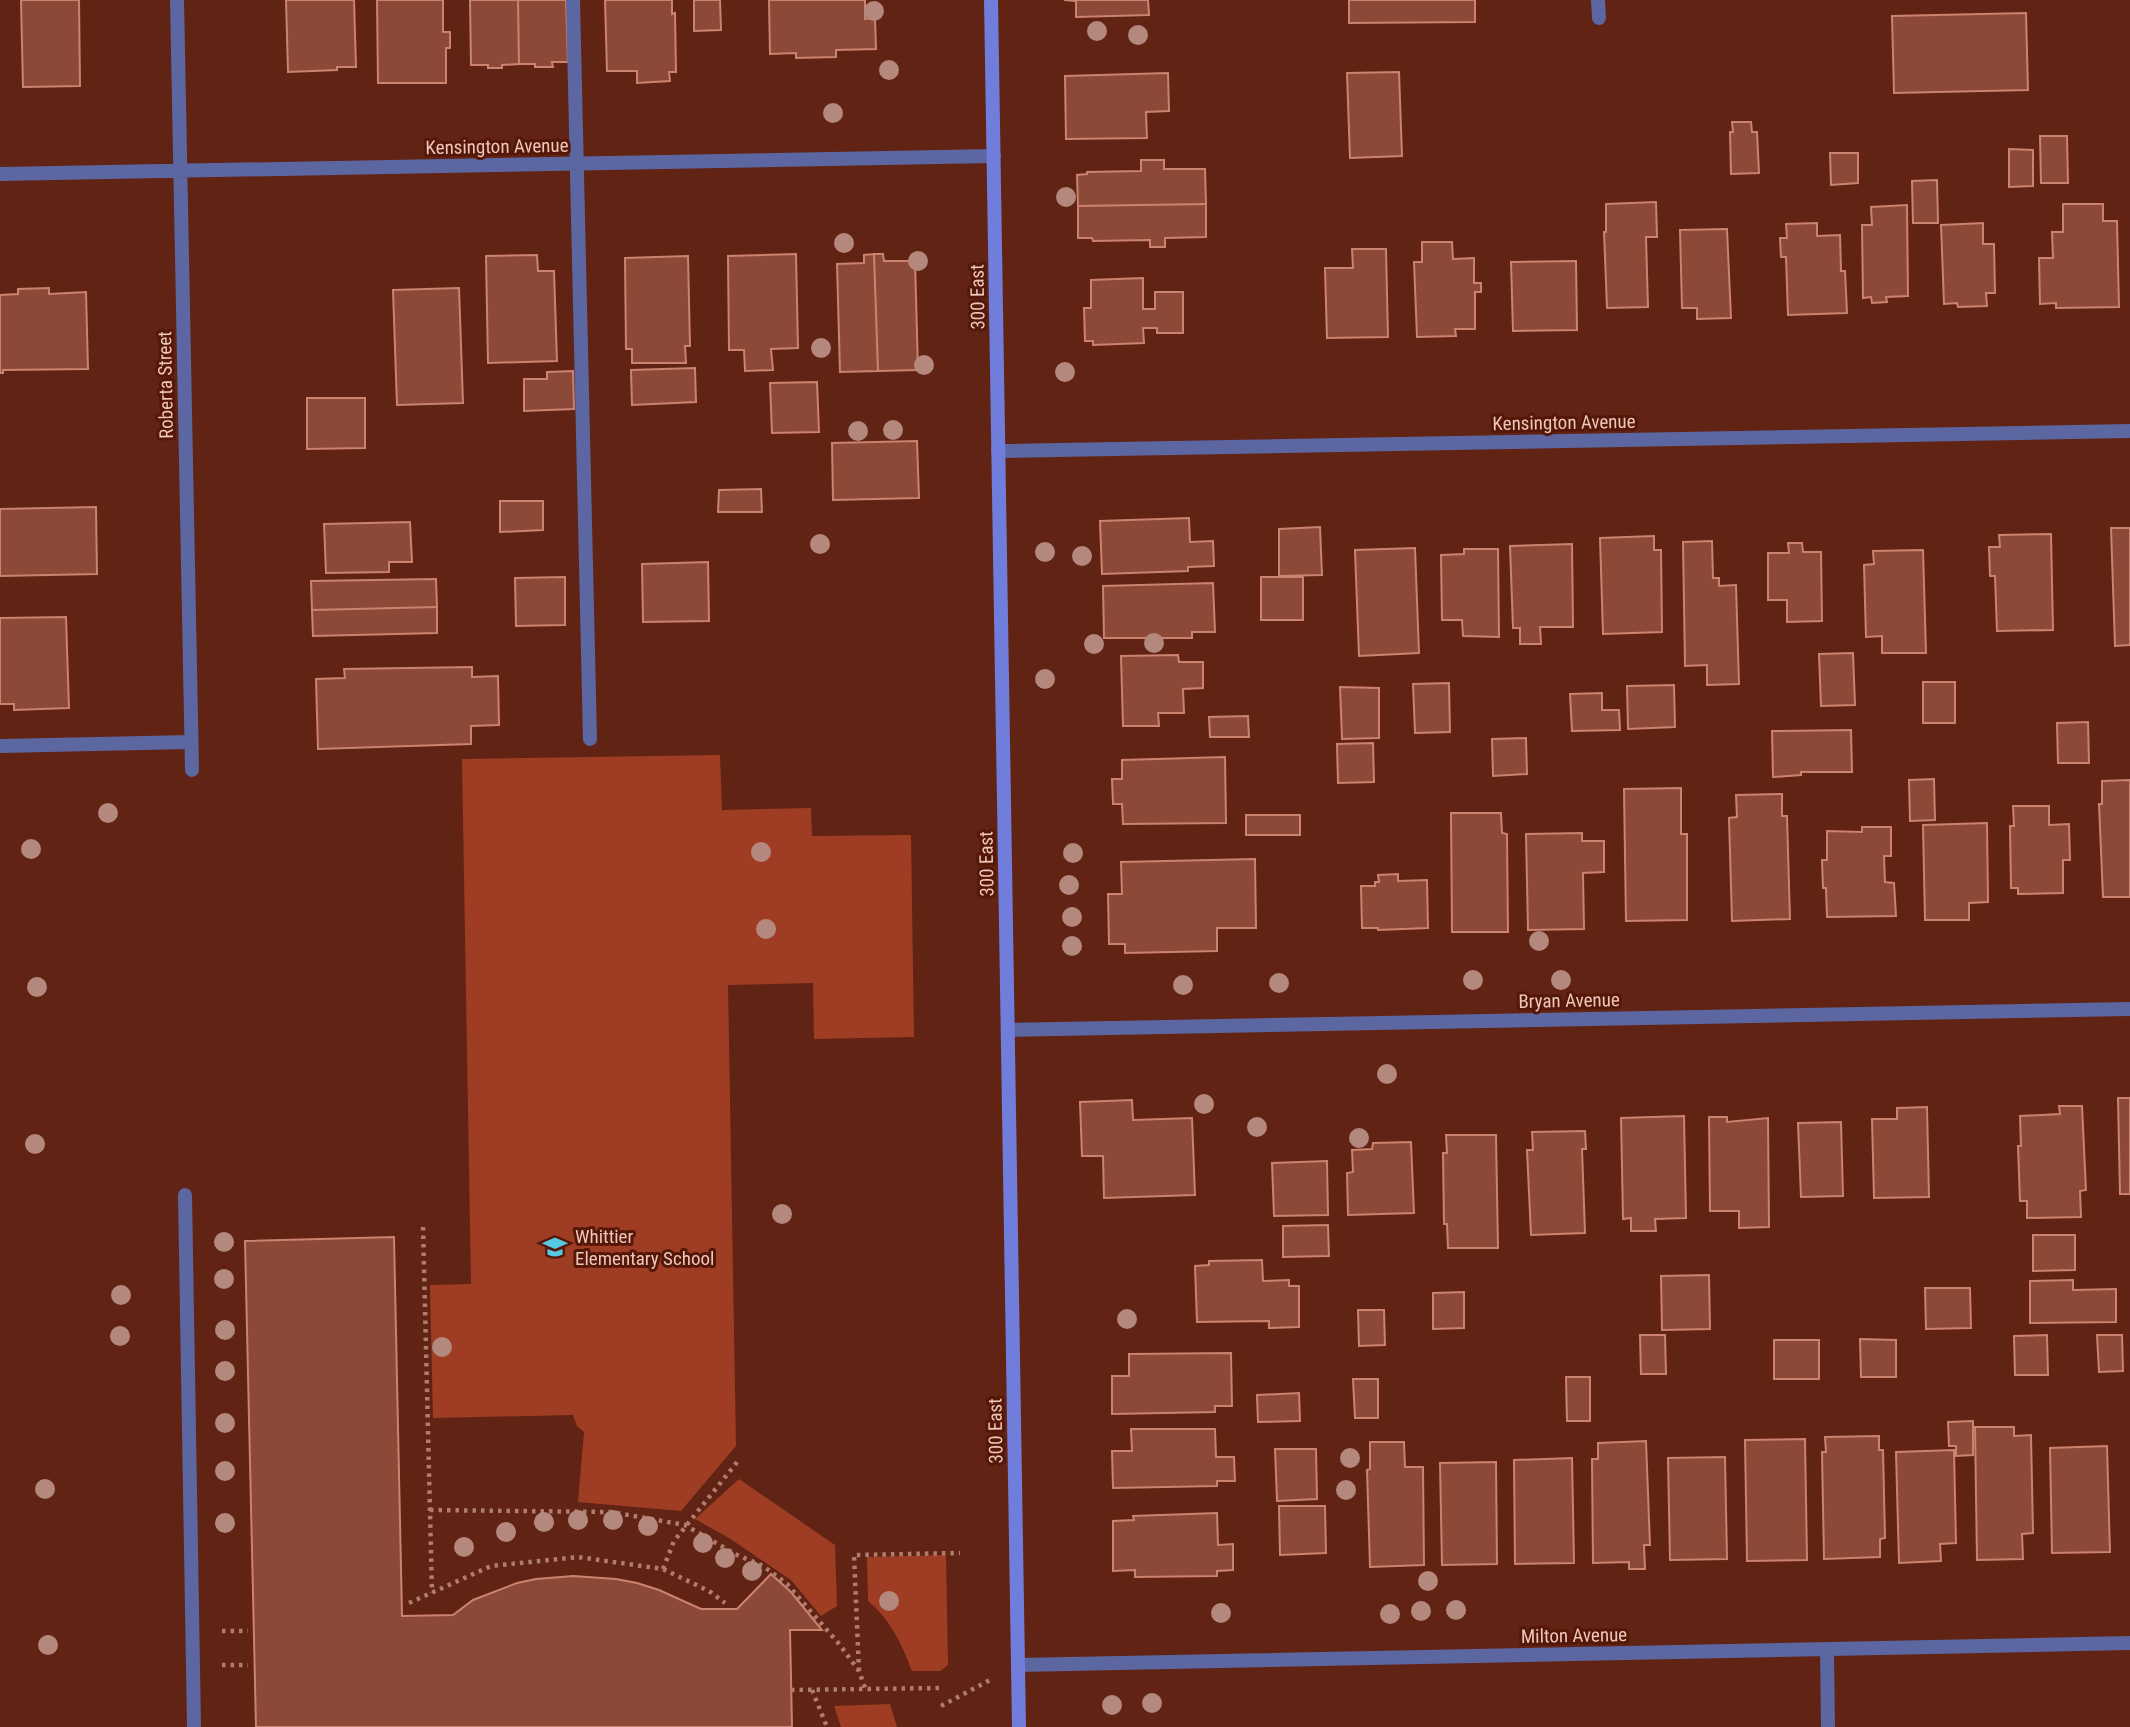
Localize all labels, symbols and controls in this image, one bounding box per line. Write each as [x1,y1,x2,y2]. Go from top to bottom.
street label: Kensington Avenue [425,134,569,159]
street label: 300 East [965,264,990,330]
street label: Roberta Street [153,331,178,439]
street label: Kensington Avenue [1492,410,1636,435]
street label: 300 East [974,831,999,897]
street label: Bryan Avenue [1518,988,1620,1013]
place label: Whittier Elementary School [575,1225,714,1270]
school or university icon: Whittier Elementary School [541,1233,569,1261]
street label: 300 East [983,1398,1008,1464]
street label: Milton Avenue [1521,1623,1627,1648]

